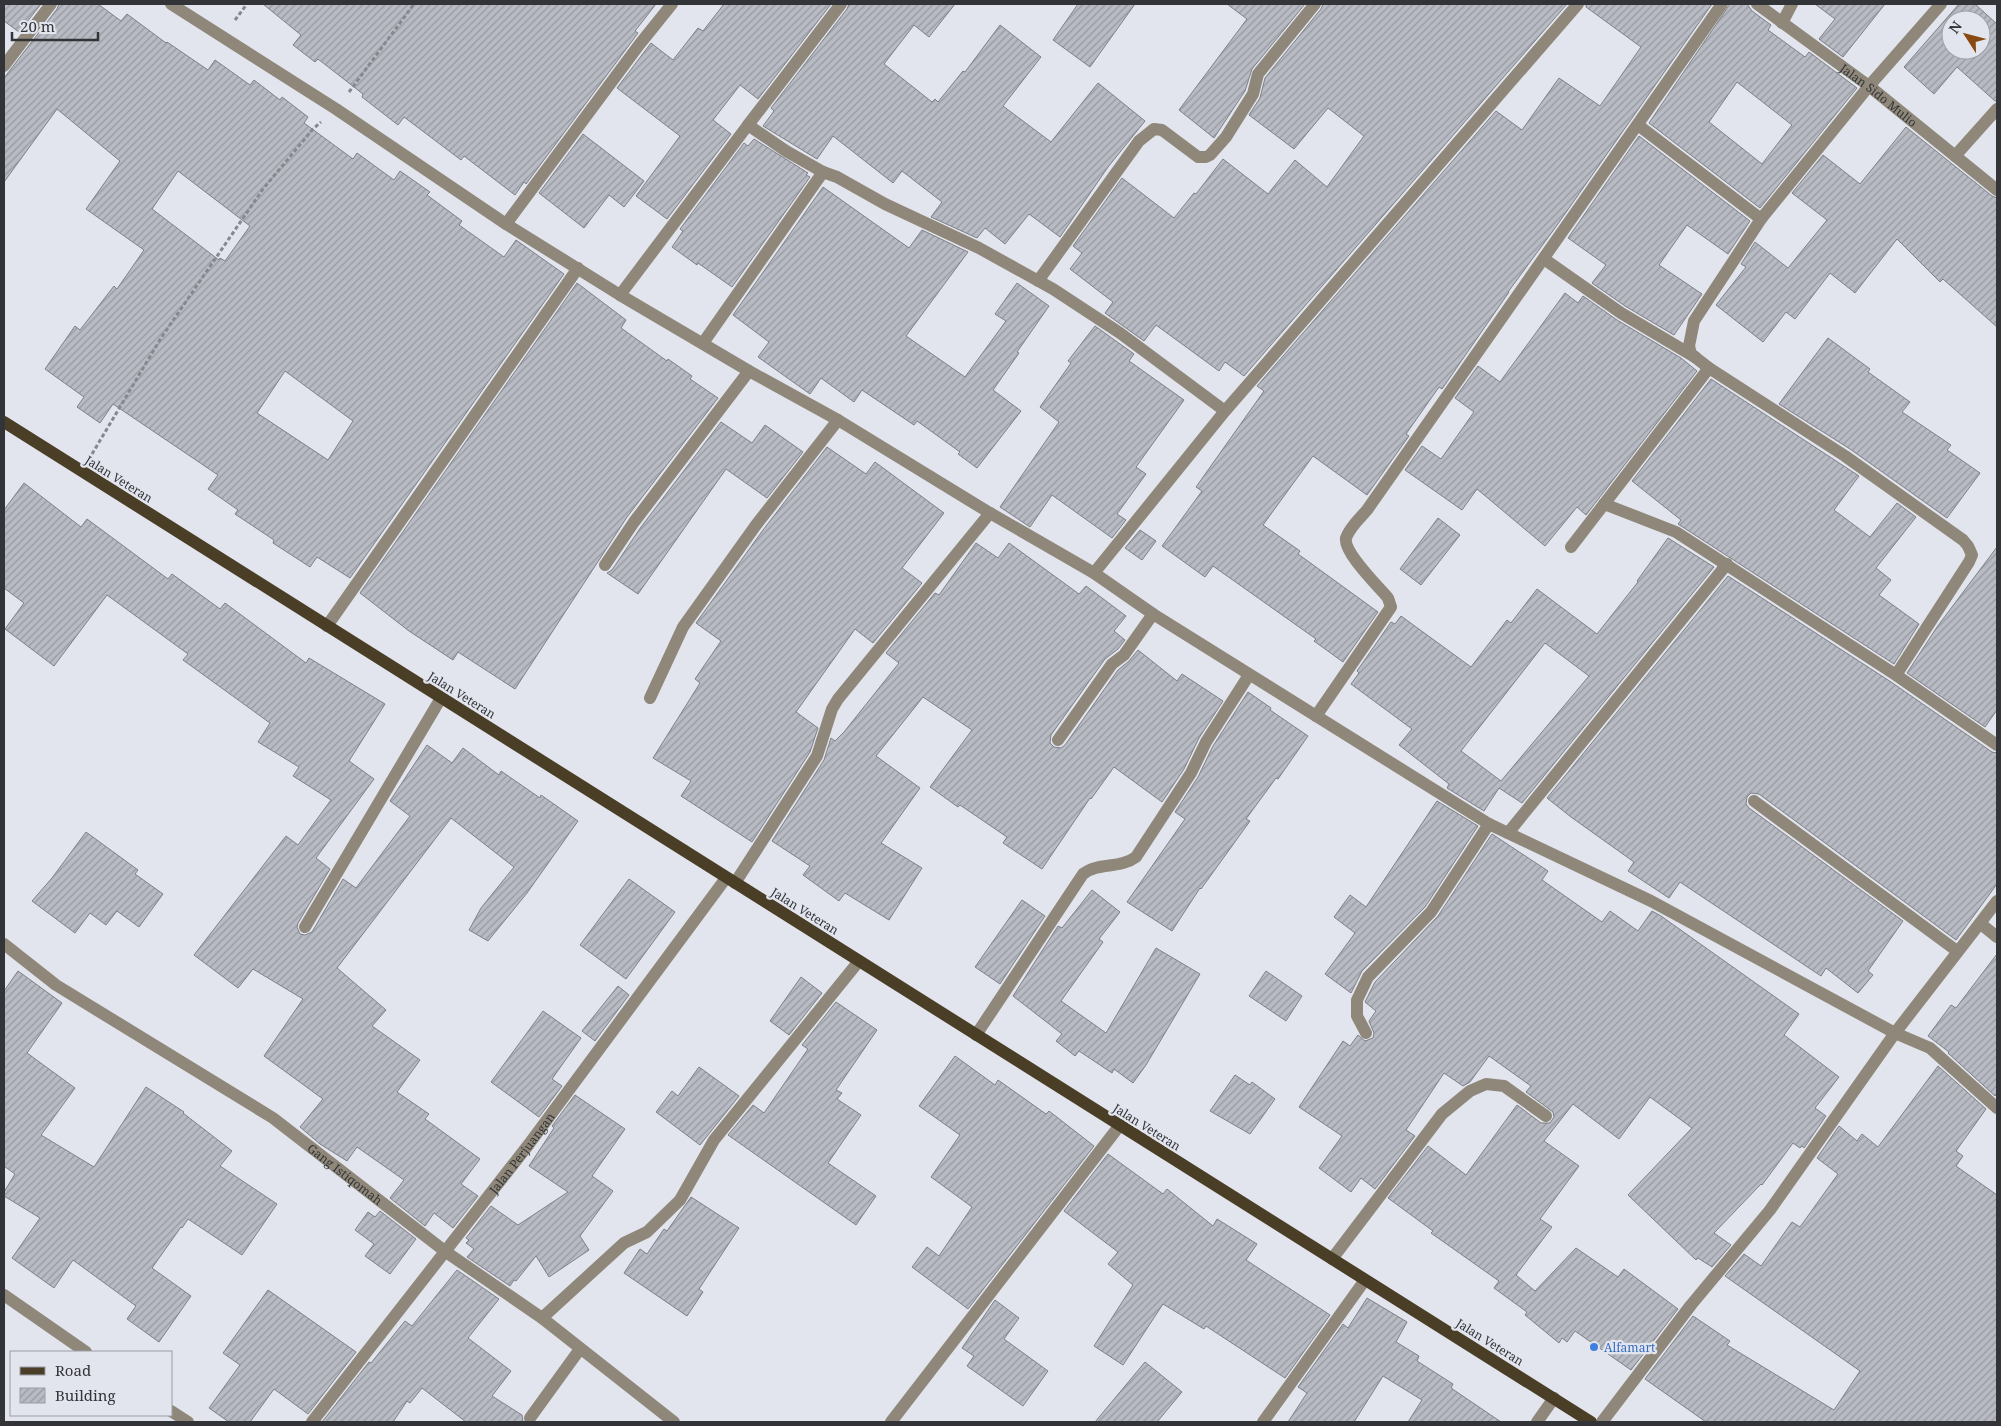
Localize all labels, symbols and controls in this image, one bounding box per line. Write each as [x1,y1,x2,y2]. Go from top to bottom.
scale bar [12,10,99,42]
north arrow [1941,10,1991,60]
text: 20 m [20,16,55,36]
text: N [1944,17,1966,37]
street label: Jalan Sido Mulio [1836,59,1921,130]
street label: Jalan Veteran [81,451,156,507]
street label: Jalan Veteran [424,667,499,723]
street label: Jalan Veteran [767,883,842,939]
street label: Jalan Veteran [1109,1099,1184,1155]
street label: Jalan Perjuangan [484,1109,558,1198]
street label: Gang Istiqomah [304,1139,386,1209]
street label: Jalan Veteran [1452,1314,1527,1370]
place label: Alfamart [1604,1339,1655,1356]
marker: Alfamart [1588,1341,1600,1353]
legend [10,1351,172,1416]
text: Road [55,1360,91,1380]
text: Building [55,1385,116,1405]

